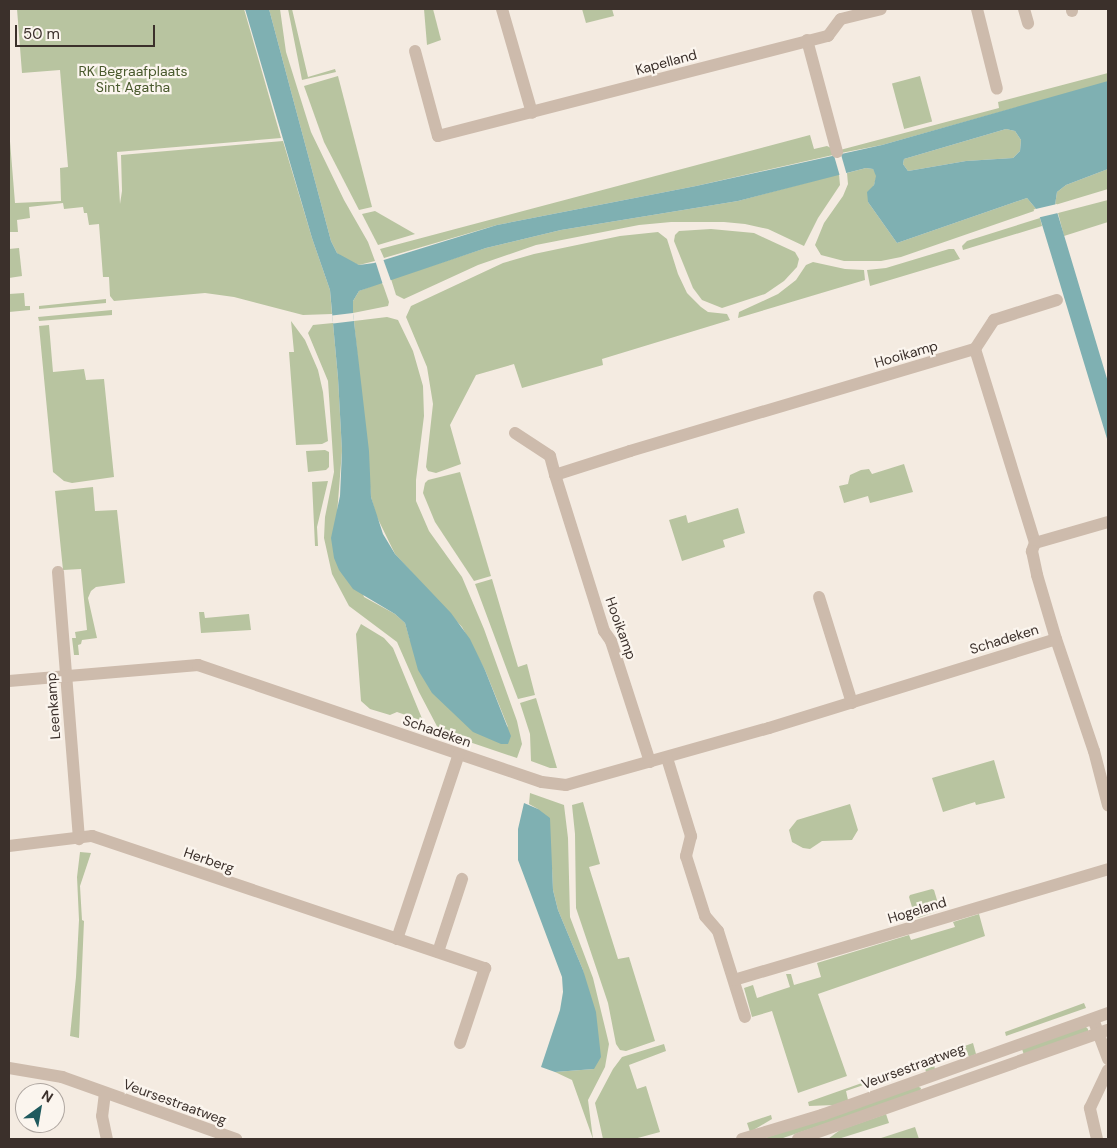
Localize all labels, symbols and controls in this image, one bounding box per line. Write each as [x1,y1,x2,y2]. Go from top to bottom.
scale bar [18,15,158,47]
text: 50 m [23,24,60,44]
street label: Kapelland [633,46,699,78]
park label: RK Begraafplaats Sint Agatha [79,63,187,95]
street label: Hooikamp [872,337,940,371]
street label: Hooikamp [602,594,640,662]
street label: Schadeken [968,621,1040,657]
street label: Leenkamp [42,672,64,740]
street label: Schadeken [401,711,473,751]
street label: Herberg [182,844,236,876]
street label: Hogeland [886,893,948,927]
street label: Veursestraatweg [859,1040,967,1092]
street label: Veursestraatweg [121,1076,229,1128]
north arrow [15,1083,65,1133]
text: N [38,1086,57,1106]

